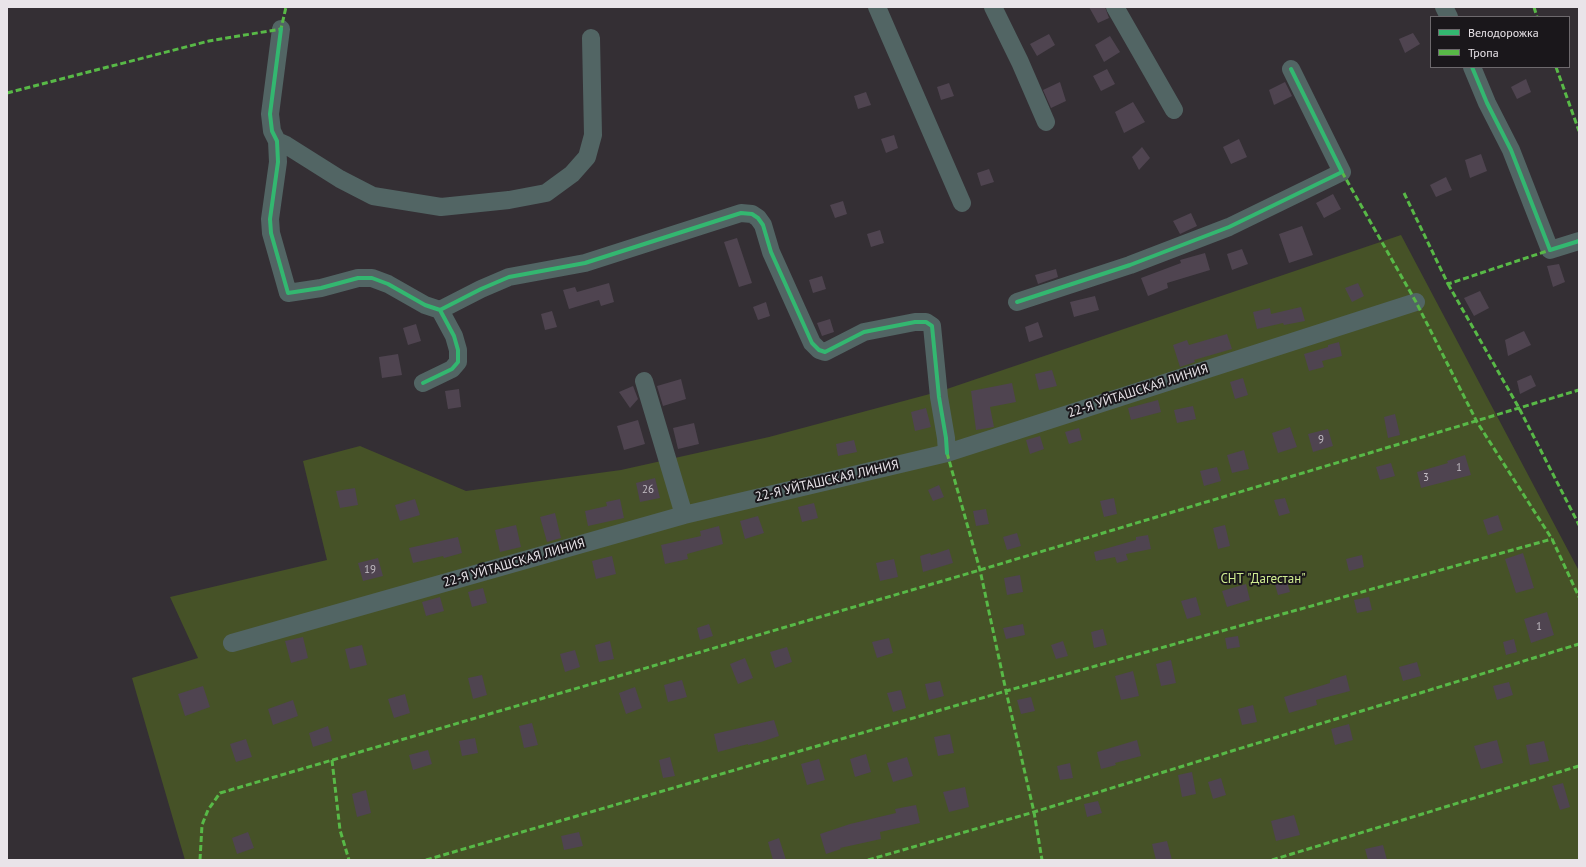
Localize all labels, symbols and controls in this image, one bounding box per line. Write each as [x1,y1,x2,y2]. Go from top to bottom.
legend [1430,16,1570,68]
text: Велодорожка [1468,25,1539,40]
text: Тропа [1468,45,1499,60]
street label: 22-Я УЙТАШСКАЯ ЛИНИЯ [1066,361,1210,421]
house number: 9 [1318,433,1324,447]
street label: 22-Я УЙТАШСКАЯ ЛИНИЯ [754,457,900,505]
house number: 1 [1456,461,1462,475]
house number: 3 [1423,471,1429,485]
house number: 26 [642,483,654,497]
street label: 22-Я УЙТАШСКАЯ ЛИНИЯ [441,535,587,591]
house number: 19 [364,563,376,577]
park label: СНТ "Дагестан" [1220,571,1306,587]
house number: 1 [1536,620,1542,634]

